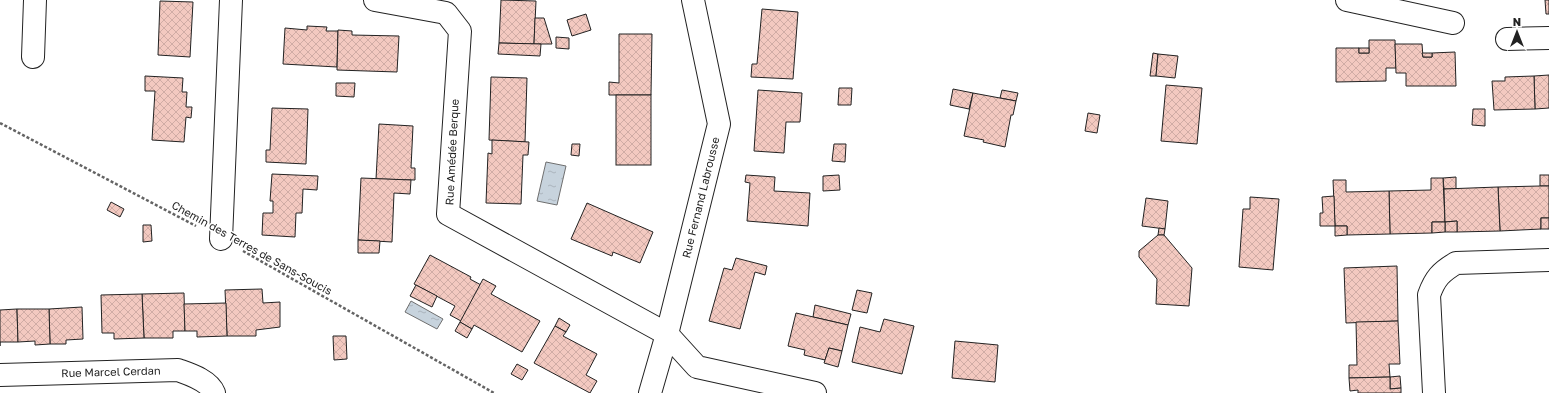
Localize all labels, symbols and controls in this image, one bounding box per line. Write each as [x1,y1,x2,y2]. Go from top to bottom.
north arrow [1497,12,1537,52]
text: N [1513,15,1521,28]
street label: Rue Amédée Berque [442,98,461,206]
street label: Rue Fernand Labrousse [679,135,722,259]
street label: Chemin des Terres de Sans-Soucis [170,198,335,297]
street label: Rue Marcel Cerdan [61,363,161,379]

